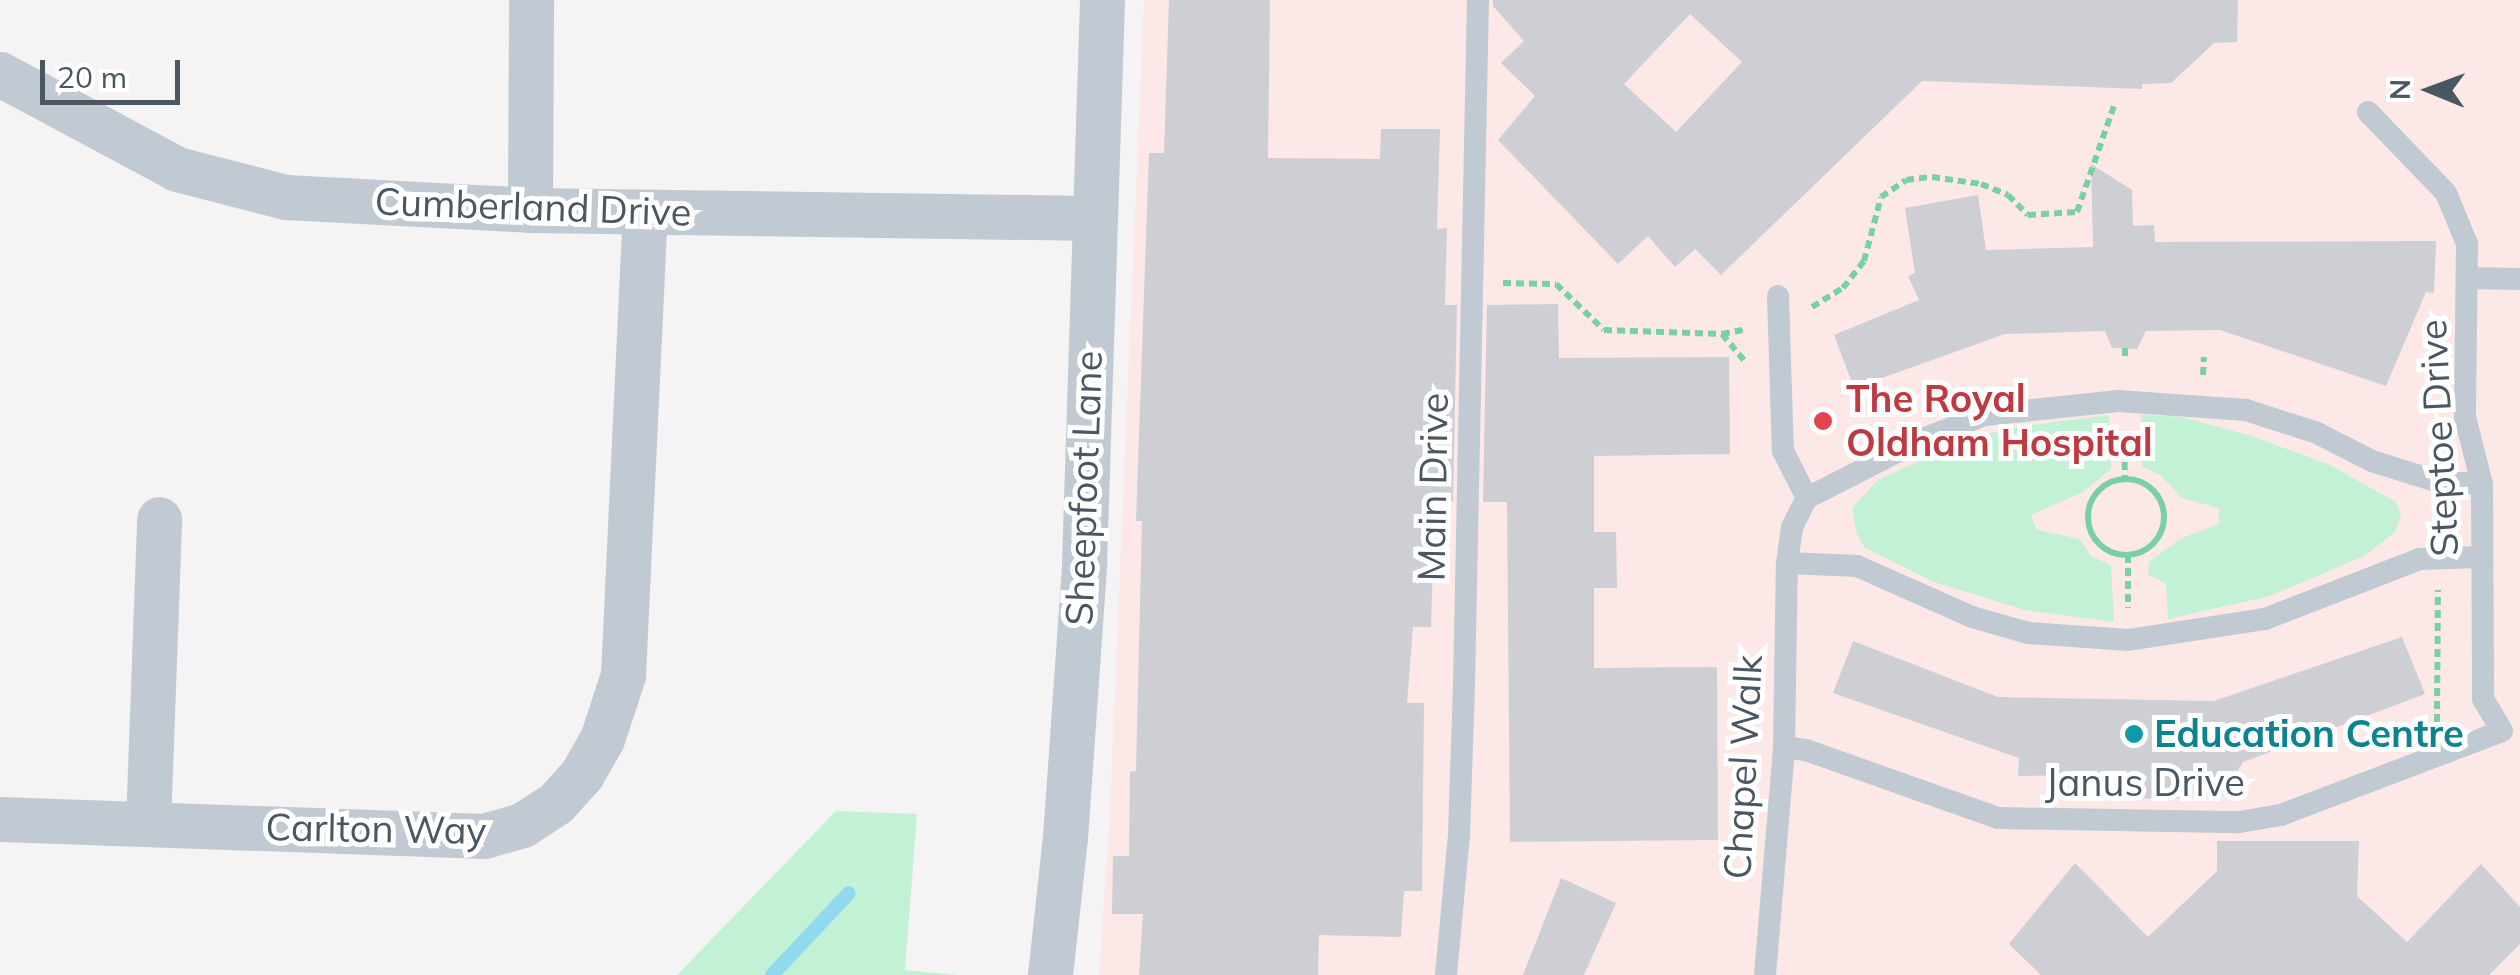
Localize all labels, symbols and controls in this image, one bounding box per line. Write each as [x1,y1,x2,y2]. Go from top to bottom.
scale bar [45,40,185,102]
north arrow [2380,40,2480,140]
text: 20 m [57,58,127,96]
text: N [2382,79,2417,100]
street label: Cumberland Drive [374,179,692,235]
street label: Steptoe Drive [2410,318,2468,558]
street label: Sheepfoot Lane [1056,350,1112,626]
place label: The Royal Oldham Hospital [1846,376,2153,466]
street label: Main Drive [1409,392,1457,582]
marker: The Royal Oldham Hospital [1810,408,1836,434]
street label: Chapel Walk [1714,653,1772,881]
place label: Education Centre [2154,711,2464,757]
marker: Education Centre [2123,723,2145,745]
street label: Janus Drive [2045,760,2245,806]
street label: Carlton Way [265,804,487,854]

